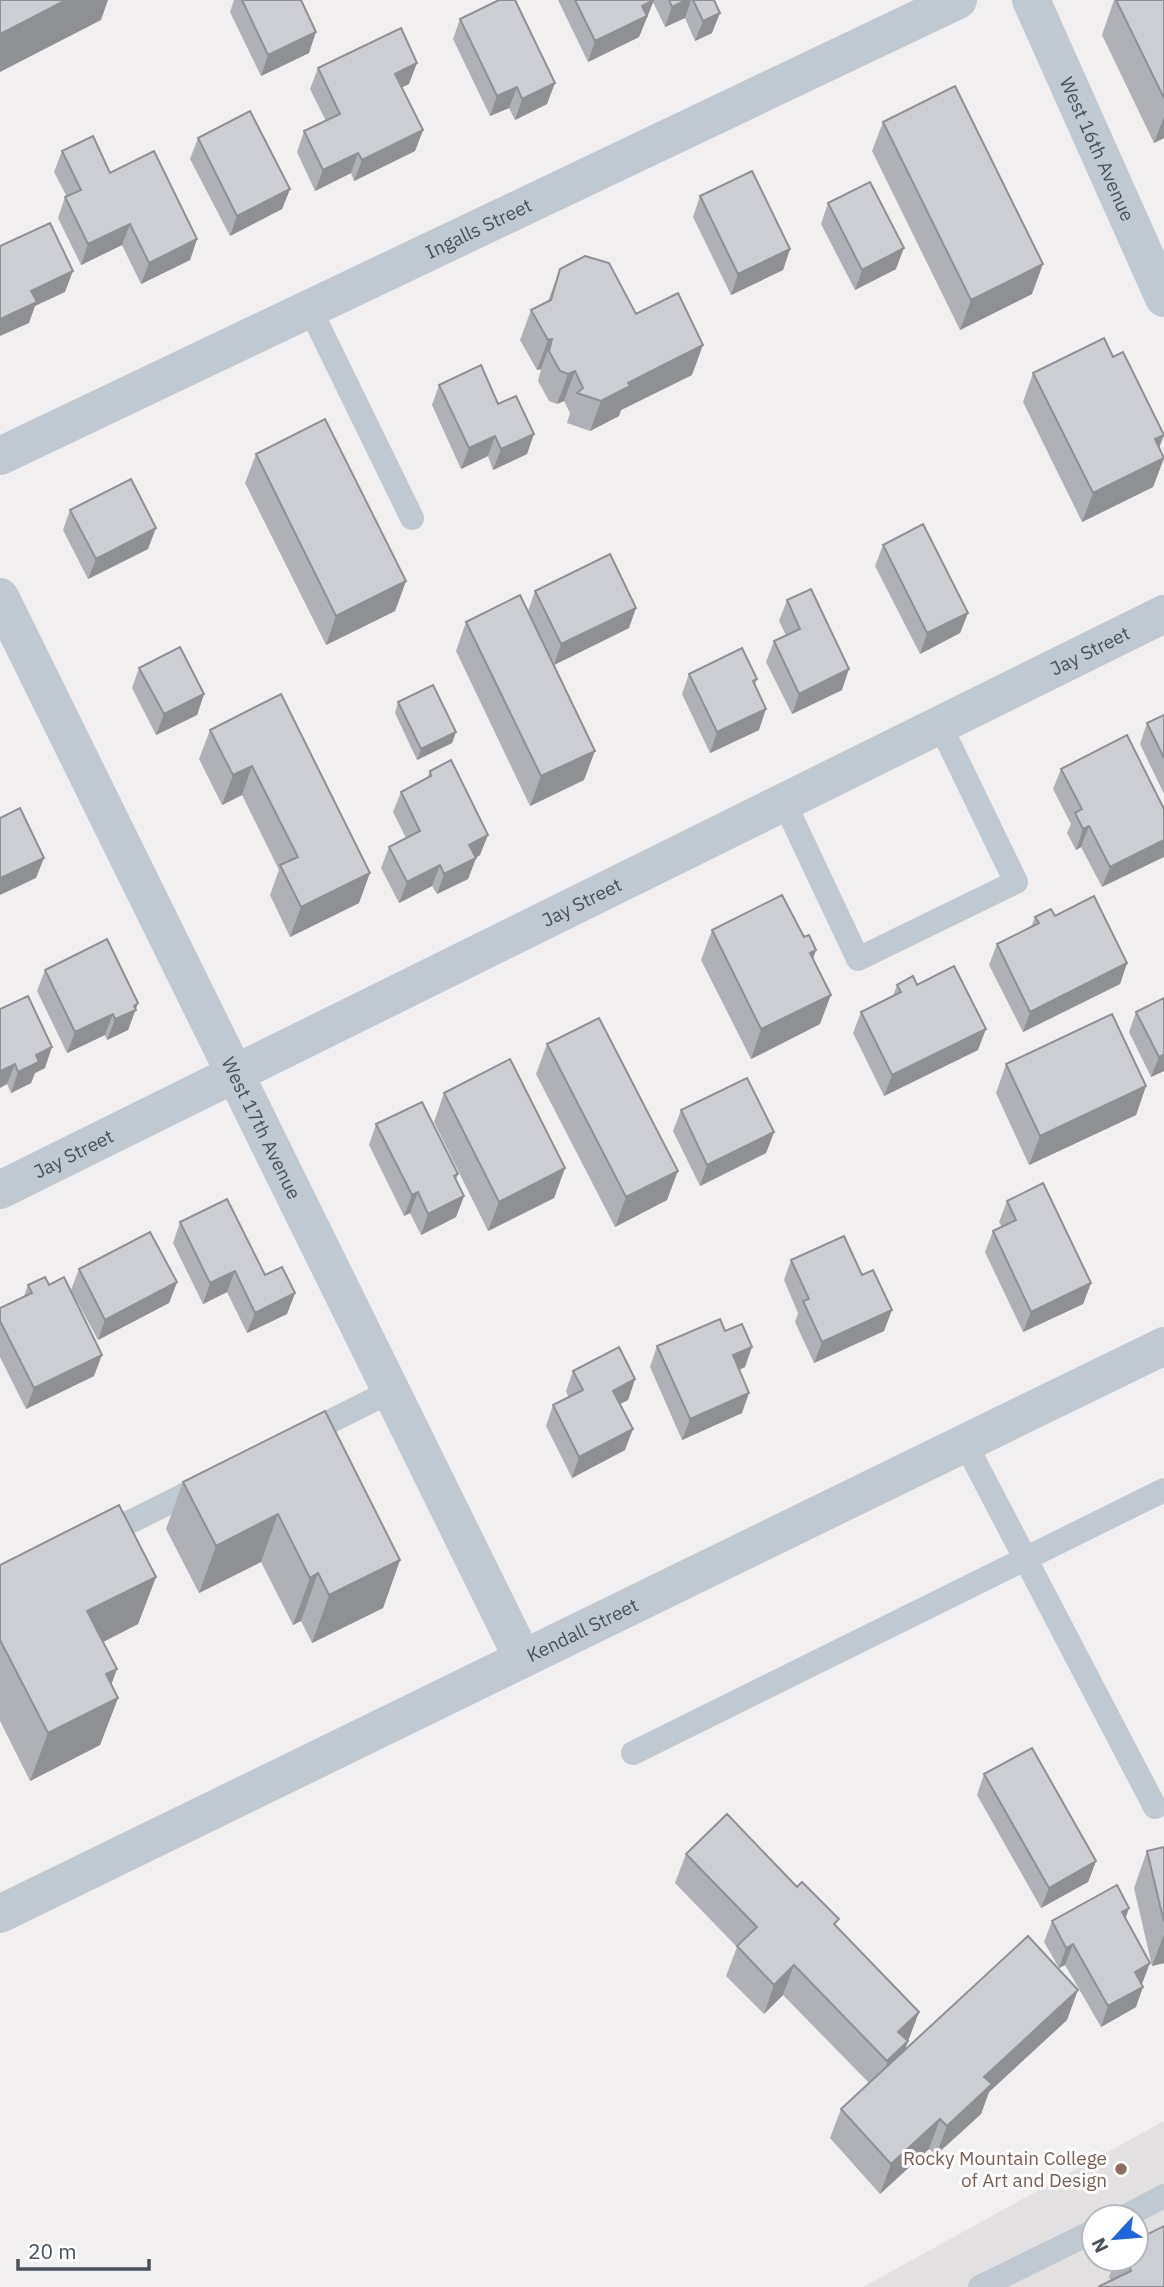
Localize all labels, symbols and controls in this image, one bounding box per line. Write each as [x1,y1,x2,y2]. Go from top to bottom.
street label: West 16th Avenue [1055,73,1140,225]
street label: Ingalls Street [422,193,535,264]
street label: Jay Street [1046,621,1134,680]
street label: Jay Street [538,872,625,932]
street label: West 17th Avenue [216,1053,307,1203]
street label: Jay Street [30,1124,117,1183]
street label: Kendall Street [523,1593,642,1667]
place label: Rocky Mountain College of Art and Design [903,2146,1107,2192]
marker: Rocky Mountain College of Art and Design [1113,2161,1129,2177]
north arrow [1080,2203,1150,2273]
scale bar [18,2228,149,2272]
text: N [1086,2234,1114,2257]
text: 20 m [28,2237,77,2265]

